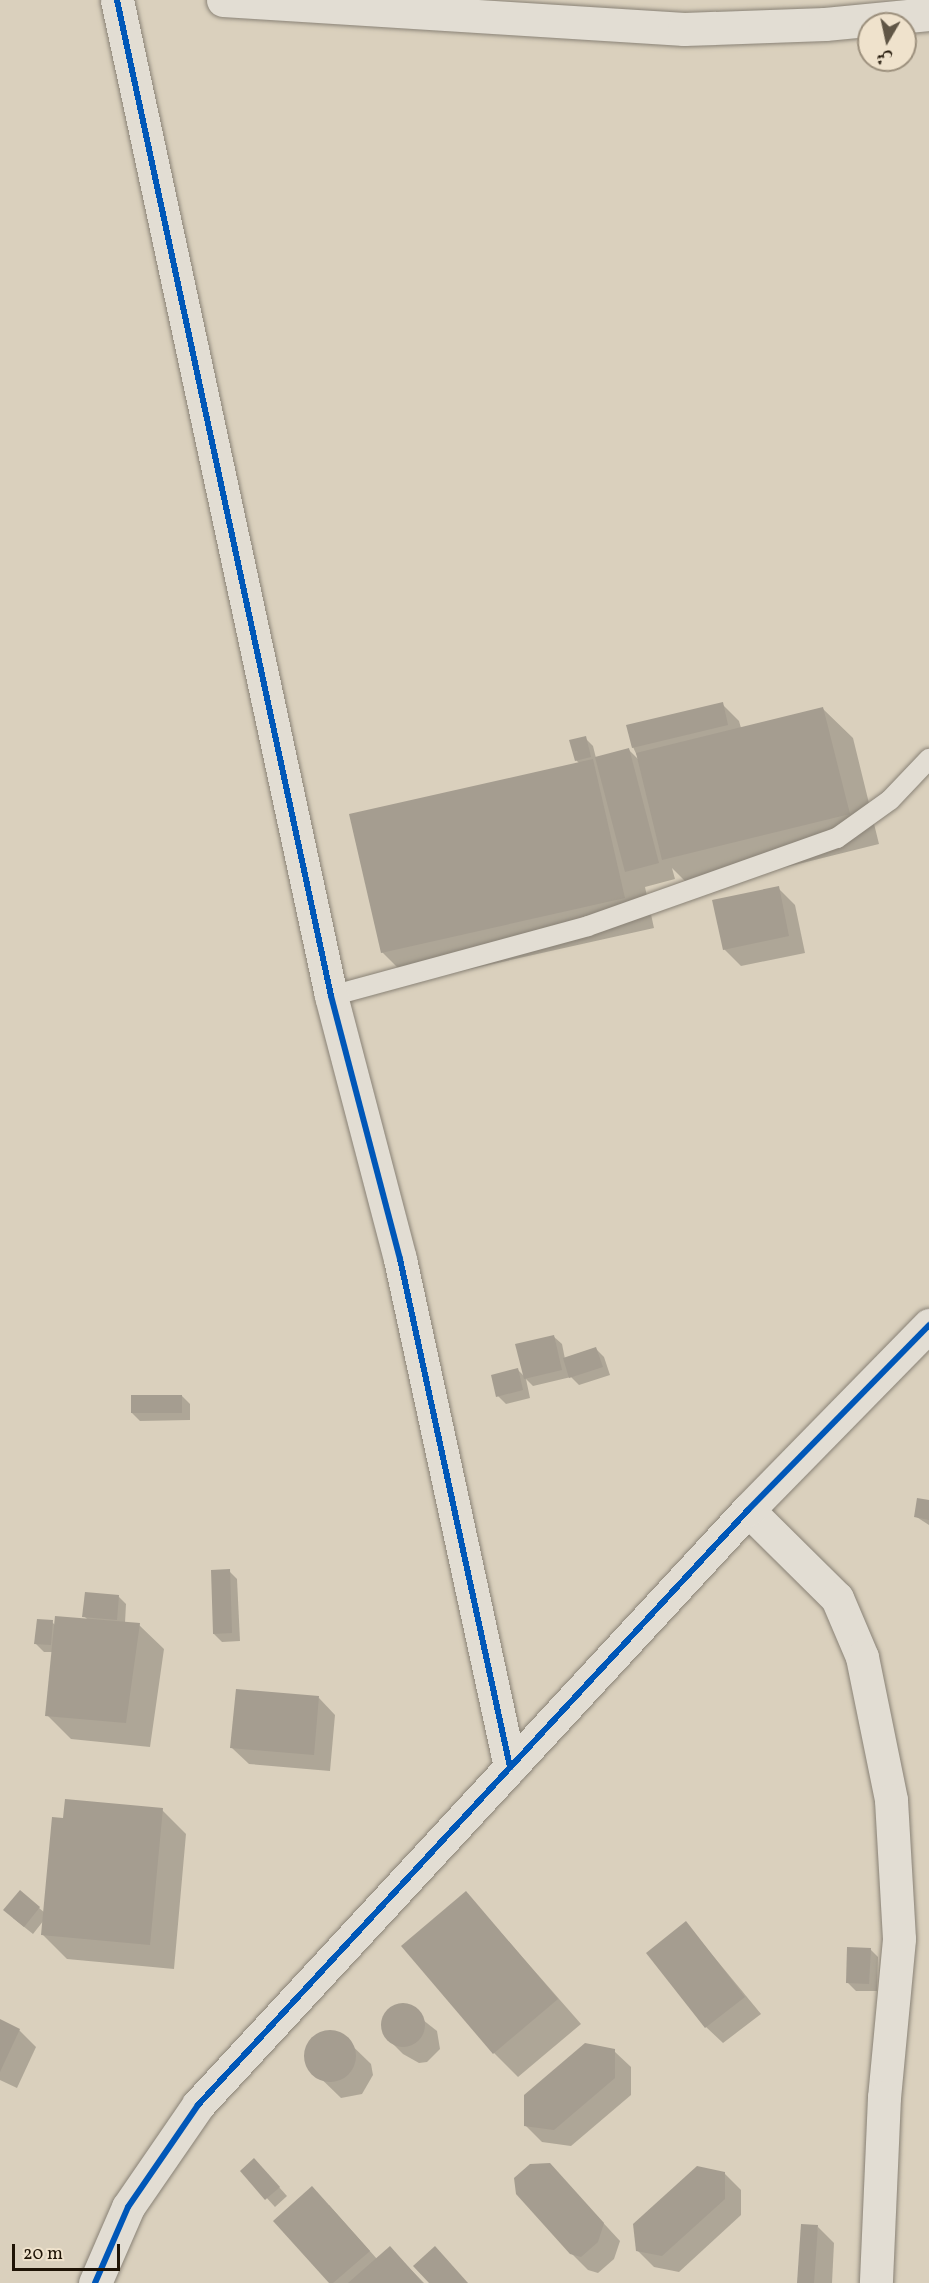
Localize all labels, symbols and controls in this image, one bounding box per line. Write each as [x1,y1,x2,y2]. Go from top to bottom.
north arrow [857,12,917,72]
text: ش [875,46,894,70]
scale bar [15,2232,123,2270]
text: 20 m [23,2242,63,2267]

